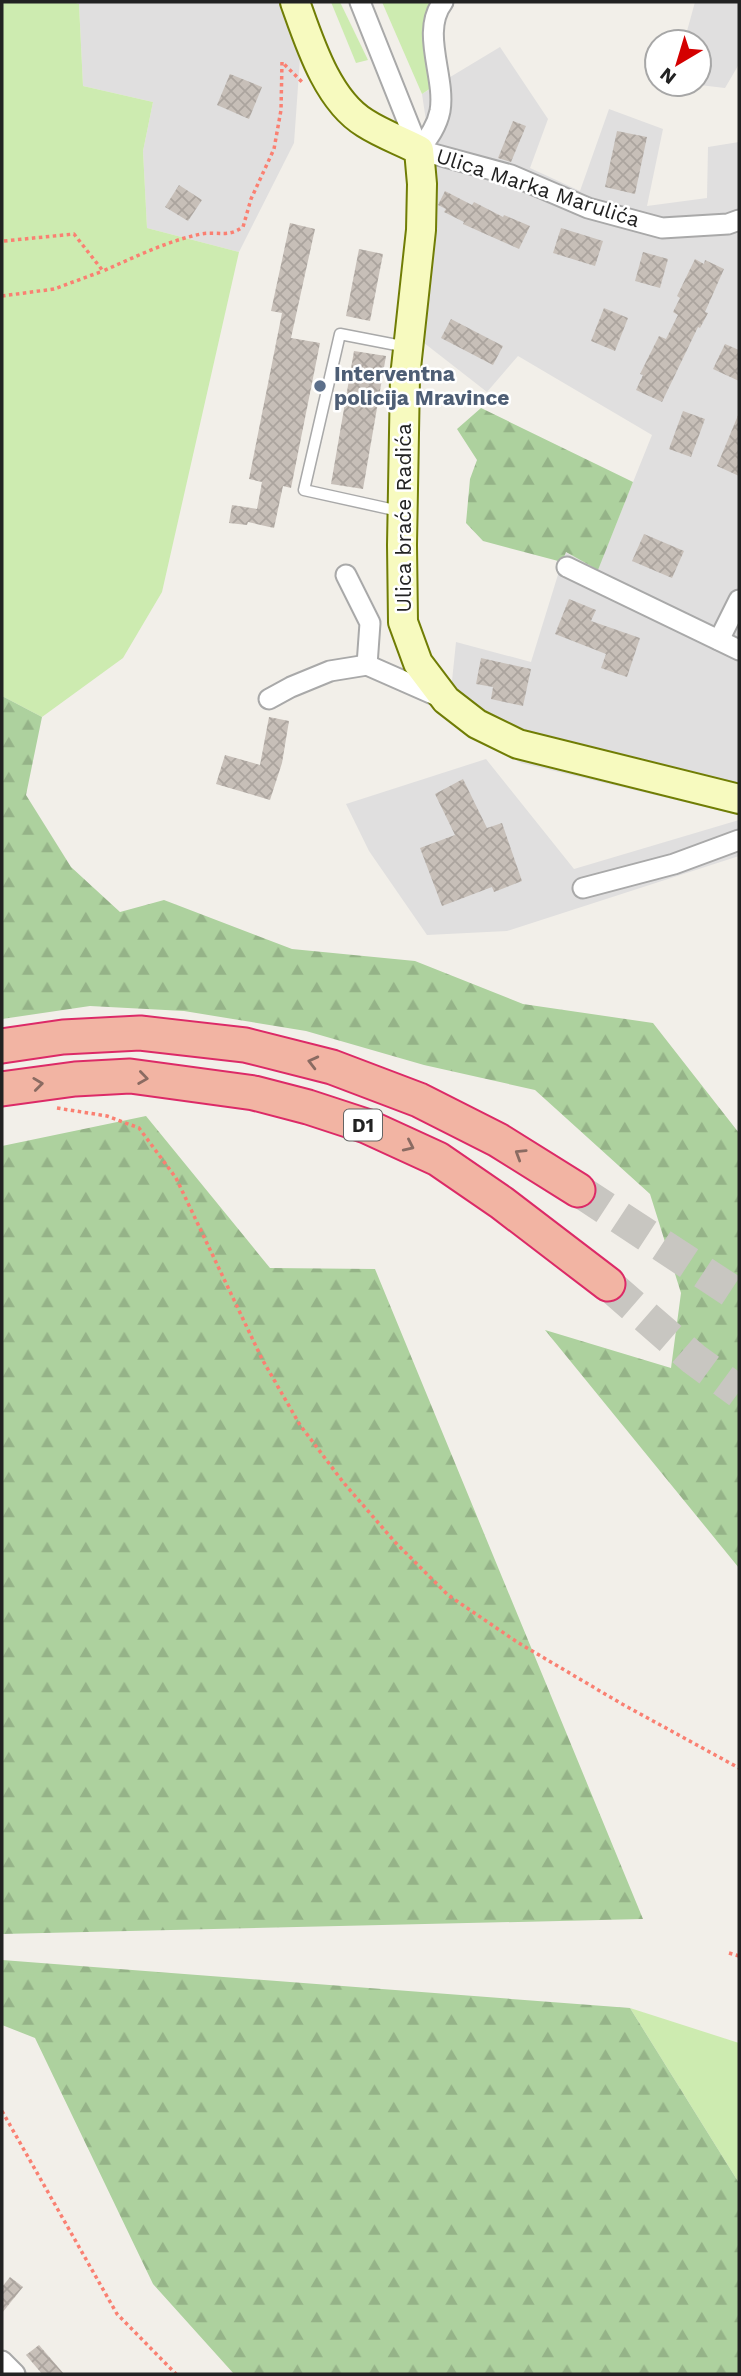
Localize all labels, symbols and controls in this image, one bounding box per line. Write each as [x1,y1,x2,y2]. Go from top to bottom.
north arrow [643,28,713,98]
text: N [655,63,680,89]
street label: Ulica Marka Marulića [433,143,643,232]
place label: Interventna policija Mravince [334,361,509,410]
marker: Interventna policija Mravince [312,378,328,394]
street label: Ulica braće Radića [391,423,416,613]
one-way arrow [307,1056,319,1070]
one-way arrow [137,1070,149,1085]
one-way arrow [32,1077,44,1092]
road number: D1 [344,1110,382,1140]
one-way arrow [402,1138,414,1152]
one-way arrow [515,1150,528,1163]

